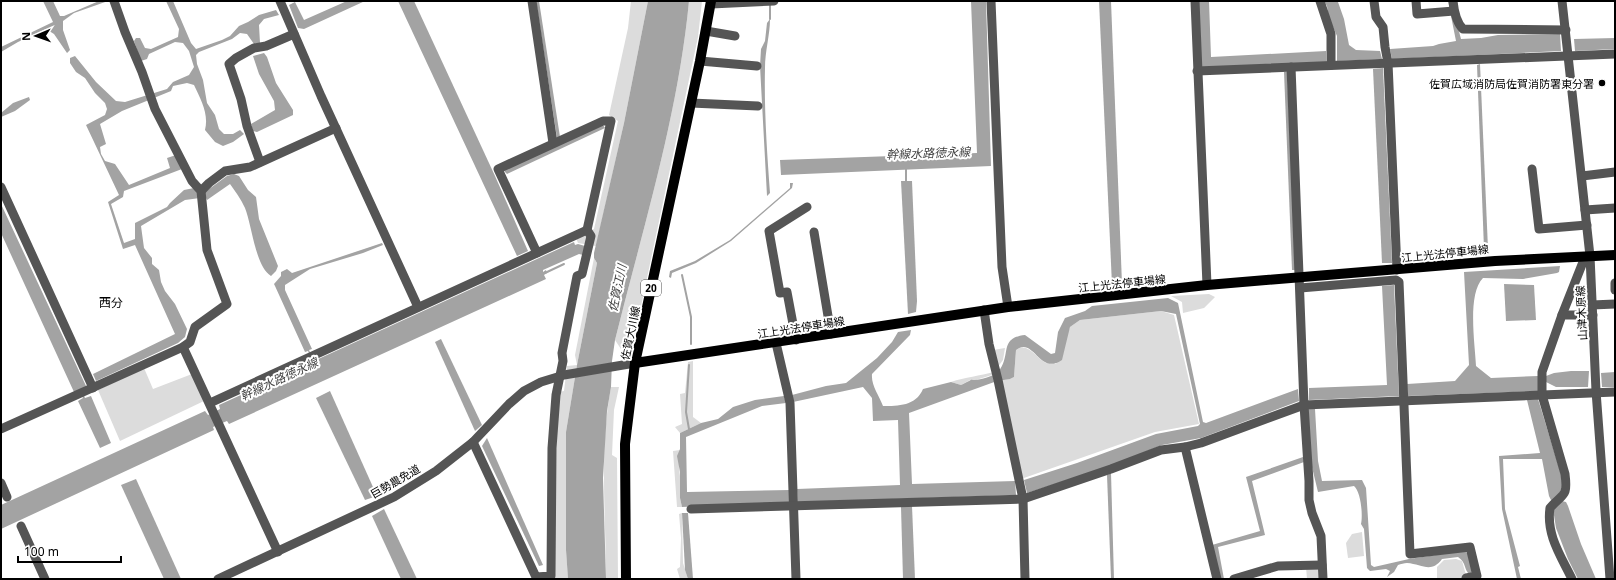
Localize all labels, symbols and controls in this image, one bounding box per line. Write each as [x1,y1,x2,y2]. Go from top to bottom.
north arrow [16,16,56,56]
text: N [18,32,33,41]
place label: 佐賀広域消防局佐賀消防署東分署 [1429,76,1594,91]
marker: 佐賀広域消防局佐賀消防署東分署 [1597,78,1607,88]
water label: 幹線水路徳永線 [886,143,972,163]
street label: 江上光法停車場線 [1400,241,1490,265]
water label: 佐賀江川 [604,261,631,313]
street label: 江上光法停車場線 [1077,271,1167,295]
road number: 20 [641,280,661,296]
street label: 山津木原線 [1572,285,1590,341]
district label: 西分 [99,294,123,311]
street label: 佐賀大川線 [617,305,643,361]
street label: 江上光法停車場線 [756,313,846,341]
water label: 幹線水路徳永線 [237,353,322,404]
street label: 巨勢農免道 [367,461,423,501]
scale bar [18,538,121,564]
text: 100 m [24,543,59,560]

